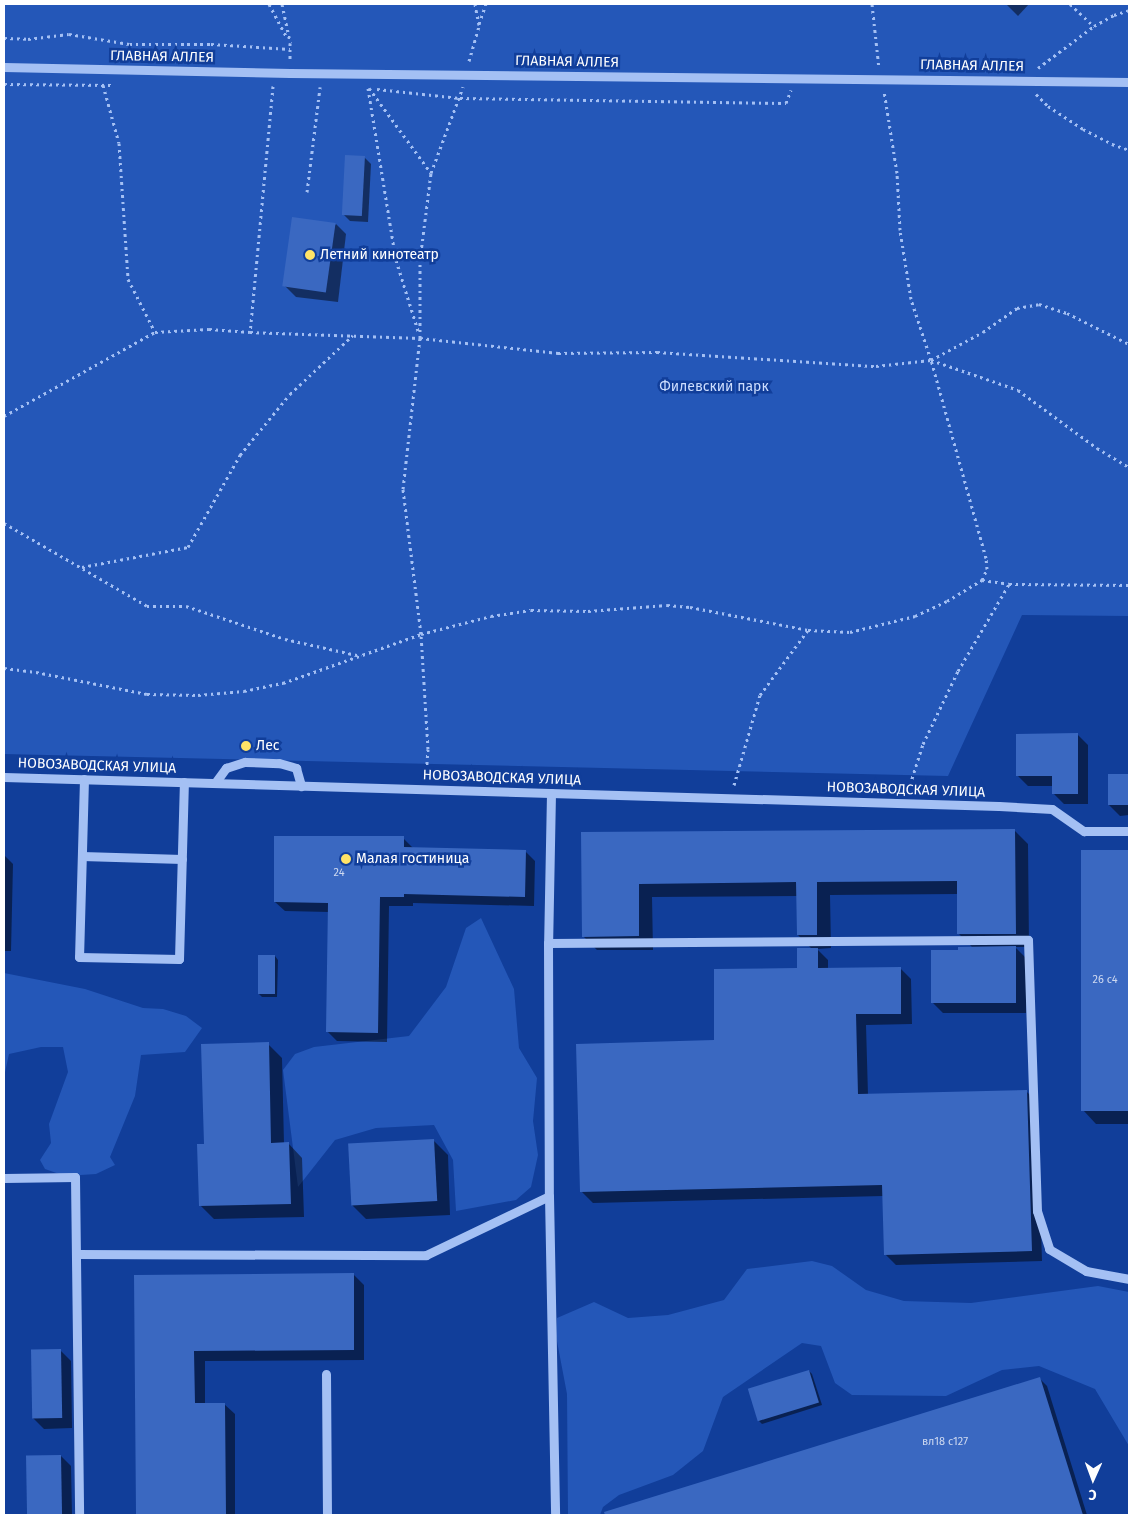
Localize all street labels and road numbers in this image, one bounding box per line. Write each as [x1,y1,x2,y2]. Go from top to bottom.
street label: ГЛАВНАЯ АЛЛЕЯ [110,48,214,66]
street label: ГЛАВНАЯ АЛЛЕЯ [515,53,619,71]
street label: ГЛАВНАЯ АЛЛЕЯ [920,57,1024,75]
street label: НОВОЗАВОДСКАЯ УЛИЦА [17,755,177,777]
street label: НОВОЗАВОДСКАЯ УЛИЦА [422,767,582,789]
street label: НОВОЗАВОДСКАЯ УЛИЦА [826,779,986,801]

